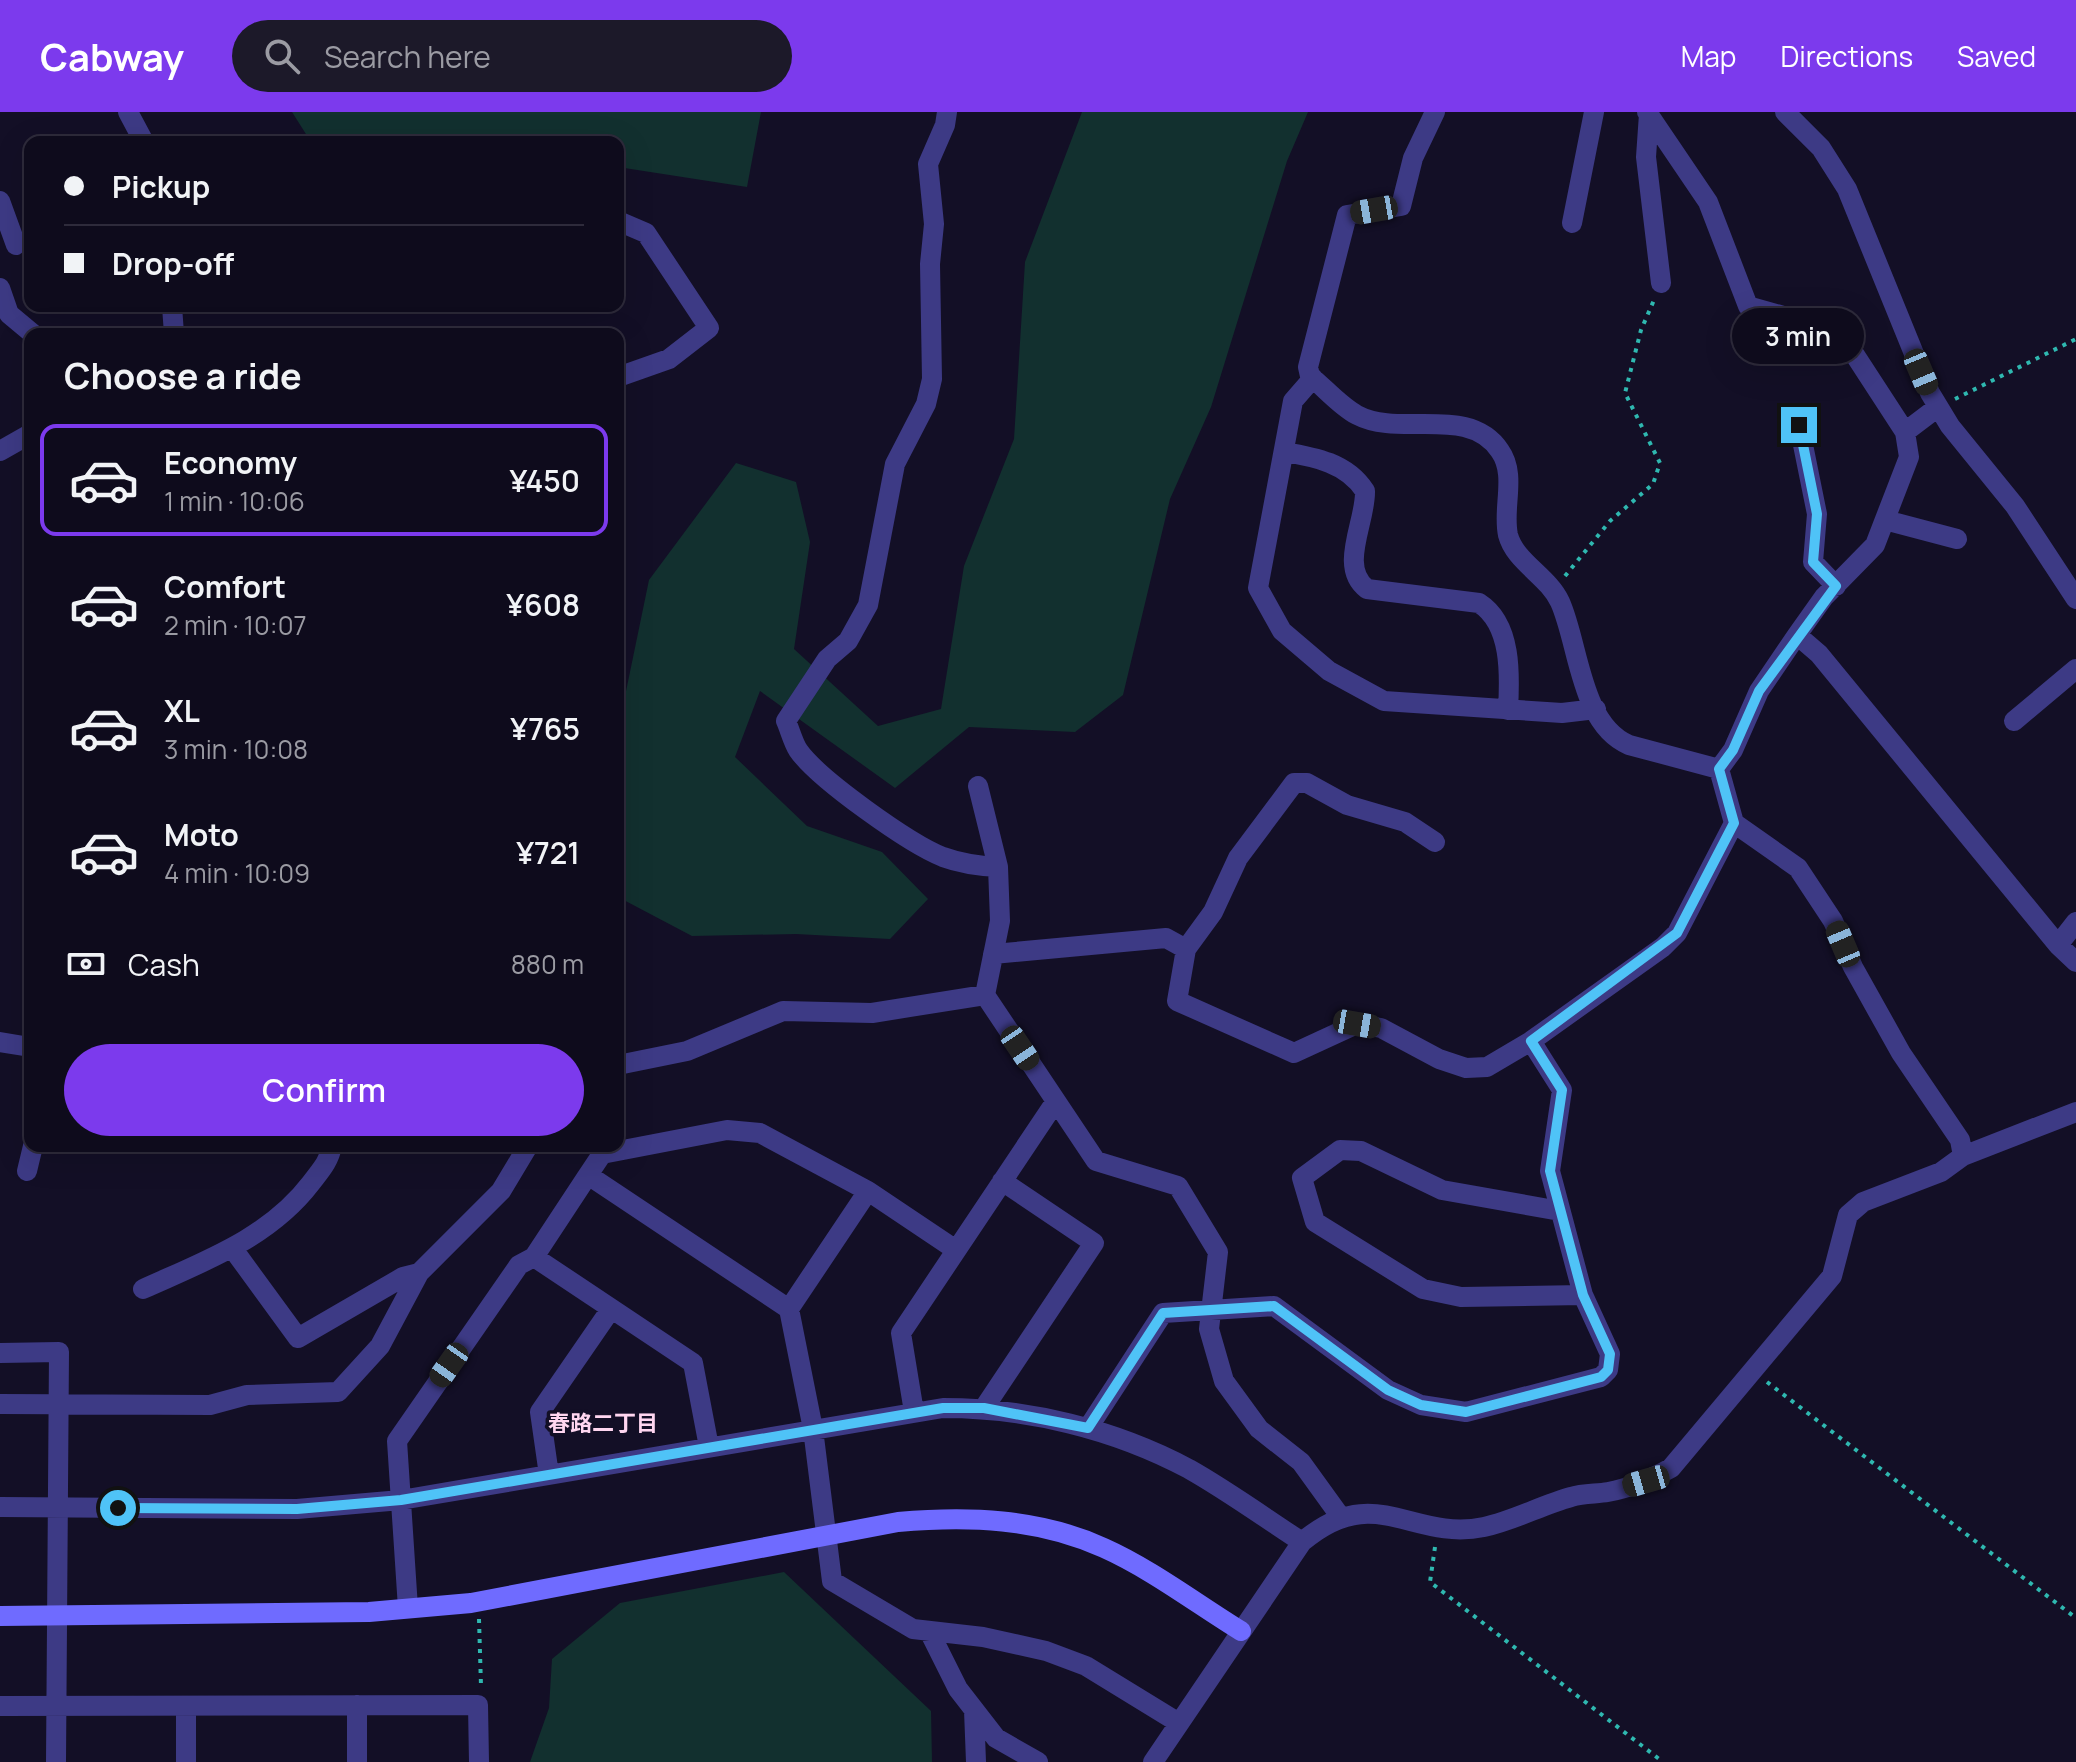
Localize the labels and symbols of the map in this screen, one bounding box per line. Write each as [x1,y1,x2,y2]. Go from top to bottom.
car [1348,194,1400,226]
callout: 3 min [1733,309,1865,365]
car [1901,345,1941,399]
route end [1781,407,1817,443]
car [1823,917,1863,971]
car [1331,1008,1383,1040]
car [997,1021,1043,1075]
car [425,1338,473,1392]
district label: 春路二丁目 [548,1408,658,1438]
car [1620,1463,1672,1499]
route start [100,1490,136,1526]

